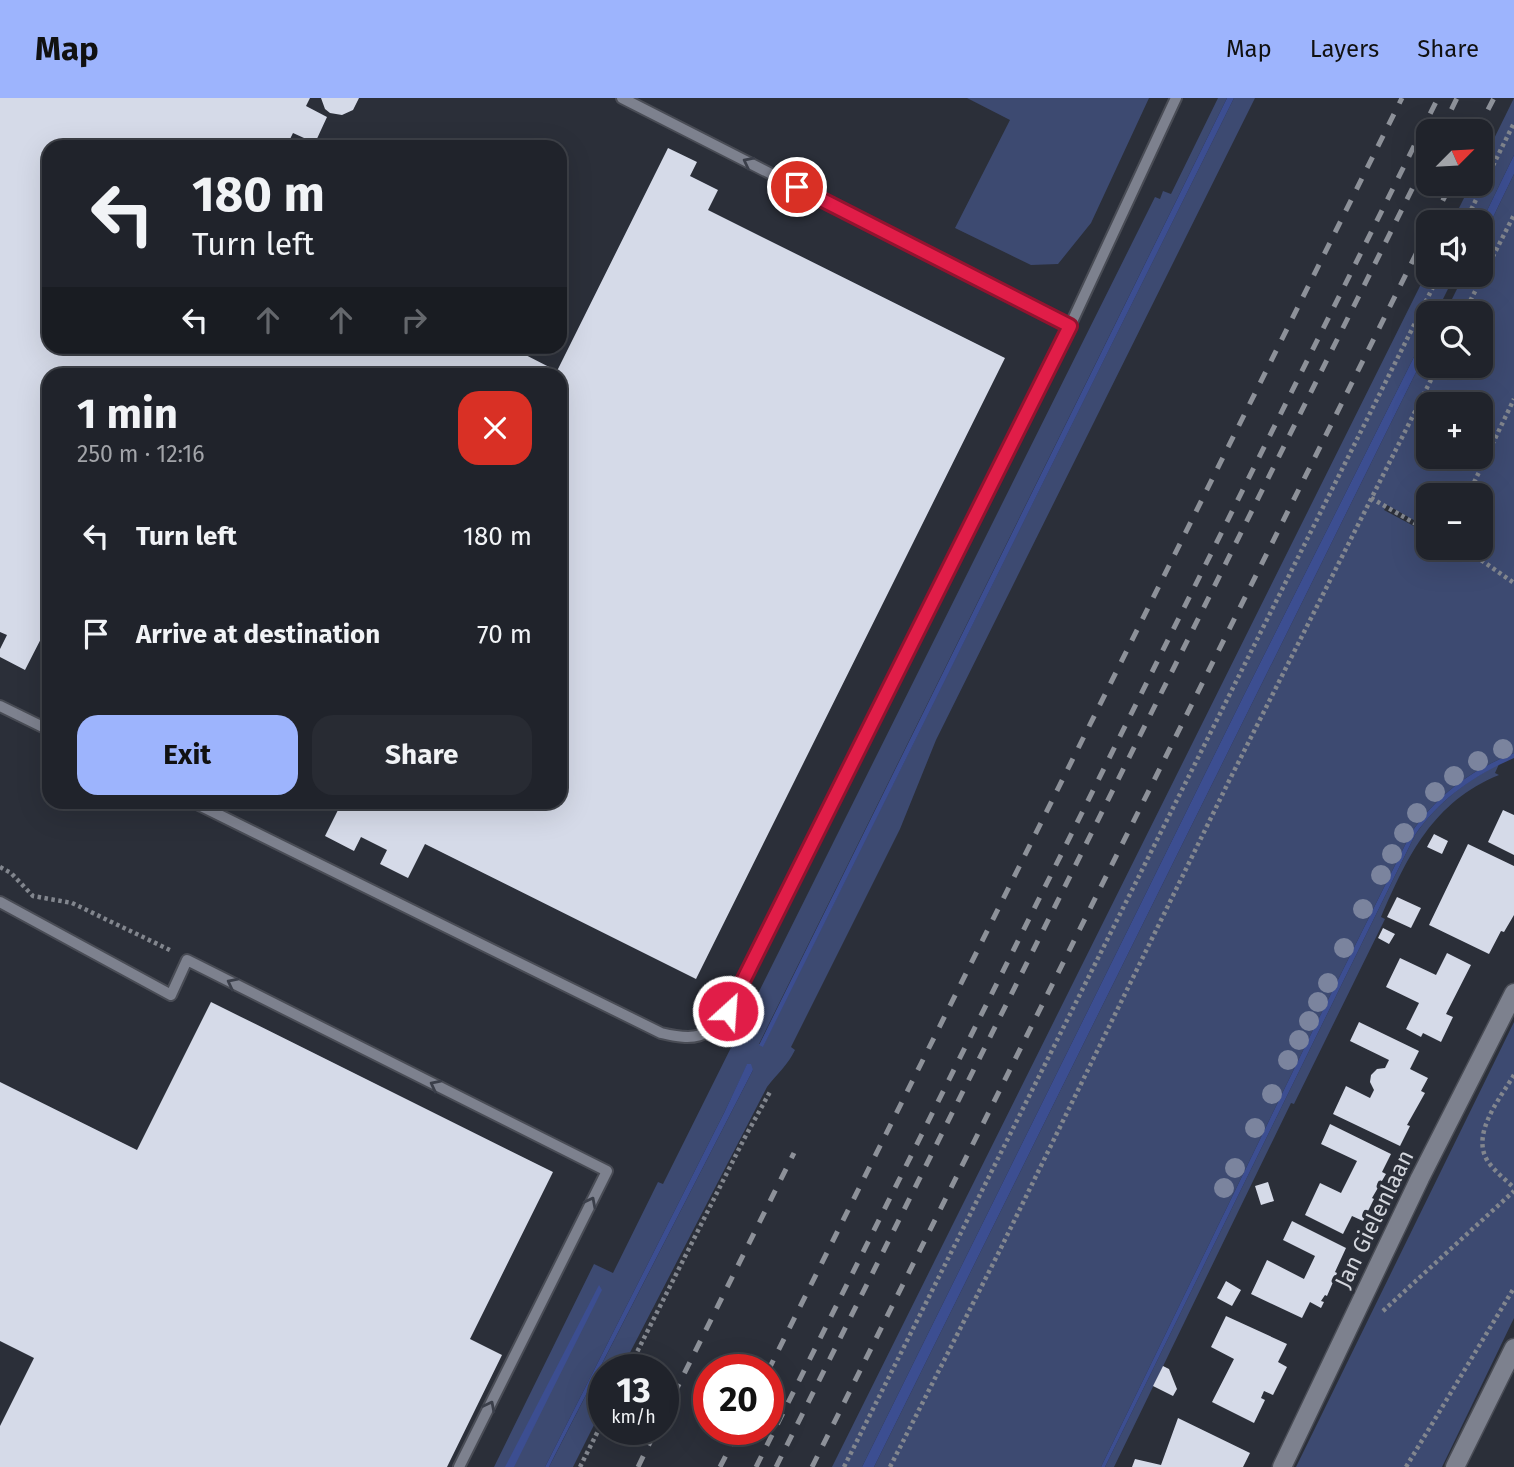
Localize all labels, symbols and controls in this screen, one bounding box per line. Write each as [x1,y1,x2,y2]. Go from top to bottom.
text: Map [35,29,99,69]
text: Map [1226,35,1272,63]
text: Layers [1310,35,1379,63]
text: Share [1417,35,1479,63]
north arrow [1416,119,1493,196]
map controls [1416,119,1493,560]
one-way arrow [742,156,755,170]
pin [767,157,827,217]
text: 180 m [192,165,325,224]
icon: left [77,168,168,259]
icon: arrive [778,168,816,206]
button: sound [1416,210,1493,287]
text: Turn left [192,225,314,263]
icon: left [176,301,214,339]
icon: ahead [249,301,287,339]
icon: ahead [322,301,360,339]
icon: right [395,301,433,339]
button: search [1416,301,1493,378]
text: 1 min [77,389,178,439]
button: close [458,391,532,465]
button: + [1416,392,1493,469]
text: 250 m · 12:16 [77,440,204,468]
button: − [1416,483,1493,560]
icon: left [77,517,115,555]
text: Turn left [136,521,237,552]
text: 180 m [463,521,532,552]
icon: arrive [77,615,115,653]
text: Arrive at destination [136,619,380,650]
text: 70 m [477,619,532,650]
button: Exit [77,715,298,795]
button: Share [312,715,532,795]
position arrow [691,974,765,1048]
one-way arrow [227,977,239,991]
one-way arrow [430,1079,442,1093]
street label: Jan Gielenlaan [1328,1145,1420,1293]
one-way arrow [583,1197,597,1210]
speed limit sign: 20 [693,1354,784,1445]
text: 13 [616,1369,651,1411]
one-way arrow [481,1401,495,1413]
text: km/h [611,1406,656,1428]

